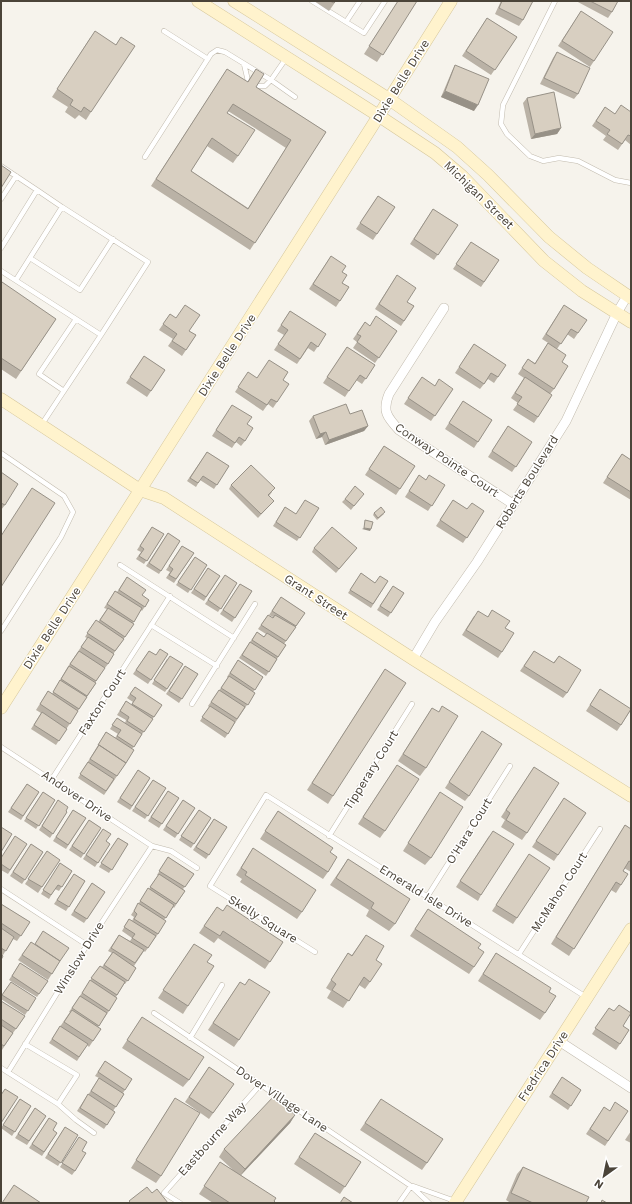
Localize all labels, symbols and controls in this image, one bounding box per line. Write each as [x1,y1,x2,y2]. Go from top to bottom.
street label: Dixie Belle Drive [370,37,432,125]
street label: Michigan Street [441,158,517,232]
street label: Dixie Belle Drive [195,311,259,399]
street label: Conway Pointe Court [392,420,502,500]
street label: Roberts Boulevard [493,433,561,531]
street label: Grant Street [282,571,350,623]
street label: Dixie Belle Drive [20,584,84,672]
street label: Faxton Court [75,666,129,738]
street label: Tipperary Court [341,728,401,812]
street label: Andover Drive [39,767,115,825]
street label: O'Hara Court [443,795,495,867]
street label: McMahon Court [528,849,590,935]
street label: Emerald Isle Drive [377,862,475,930]
street label: Skelly Square [226,892,300,946]
street label: Winslow Drive [51,919,107,997]
street label: Fredrica Drive [515,1028,571,1104]
street label: Dover Village Lane [233,1063,331,1135]
street label: Eastbourne Way [175,1099,249,1179]
north arrow [584,1156,624,1196]
text: N [592,1176,606,1192]

